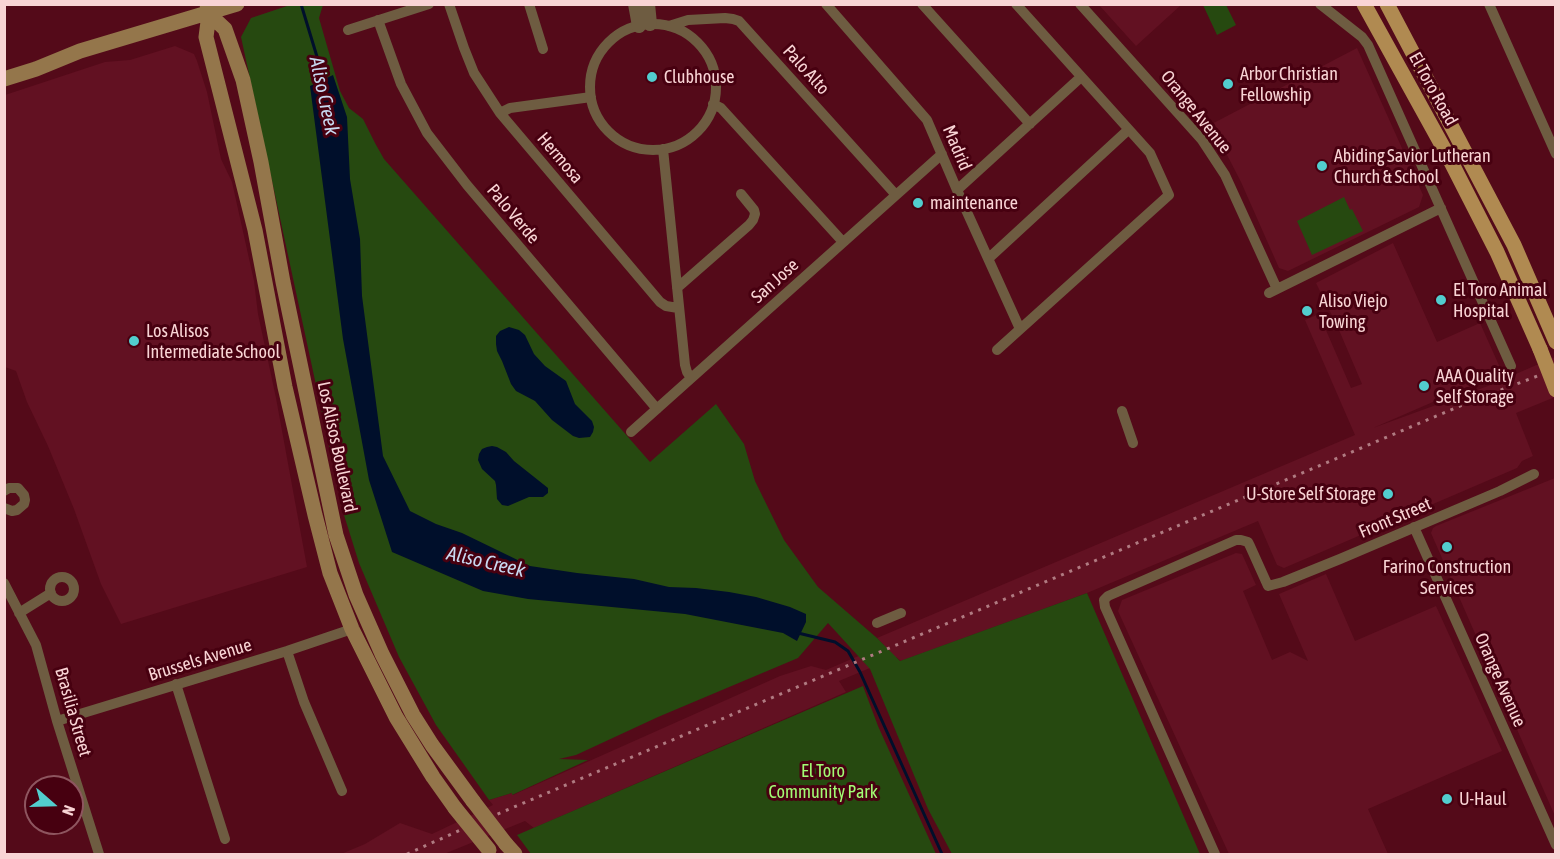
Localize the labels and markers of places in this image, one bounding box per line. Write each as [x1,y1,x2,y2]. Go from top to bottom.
place label: Arbor Christian Fellowship [1240,63,1338,106]
place label: Clubhouse [664,66,735,88]
marker: Clubhouse [645,70,659,84]
marker: Arbor Christian Fellowship [1221,77,1235,91]
place label: Abiding Savior Lutheran Church & School [1334,145,1491,188]
marker: Abiding Savior Lutheran Church & School [1315,159,1329,173]
place label: maintenance [930,192,1018,214]
marker: maintenance [911,196,925,210]
place label: El Toro Animal Hospital [1453,279,1547,322]
place label: Aliso Viejo Towing [1319,290,1388,332]
marker: El Toro Animal Hospital [1434,293,1448,307]
marker: Aliso Viejo Towing [1300,304,1314,318]
place label: Los Alisos Intermediate School [146,320,280,362]
marker: Los Alisos Intermediate School [127,334,141,348]
place label: AAA Quality Self Storage [1436,365,1514,407]
marker: AAA Quality Self Storage [1417,379,1431,393]
place label: U-Store Self Storage [1246,483,1376,505]
marker: U-Store Self Storage [1381,487,1395,501]
marker: Farino Construction Services [1440,540,1454,554]
place label: Farino Construction Services [1383,556,1511,598]
place label: U-Haul [1459,788,1506,810]
marker: U-Haul [1440,792,1454,806]

